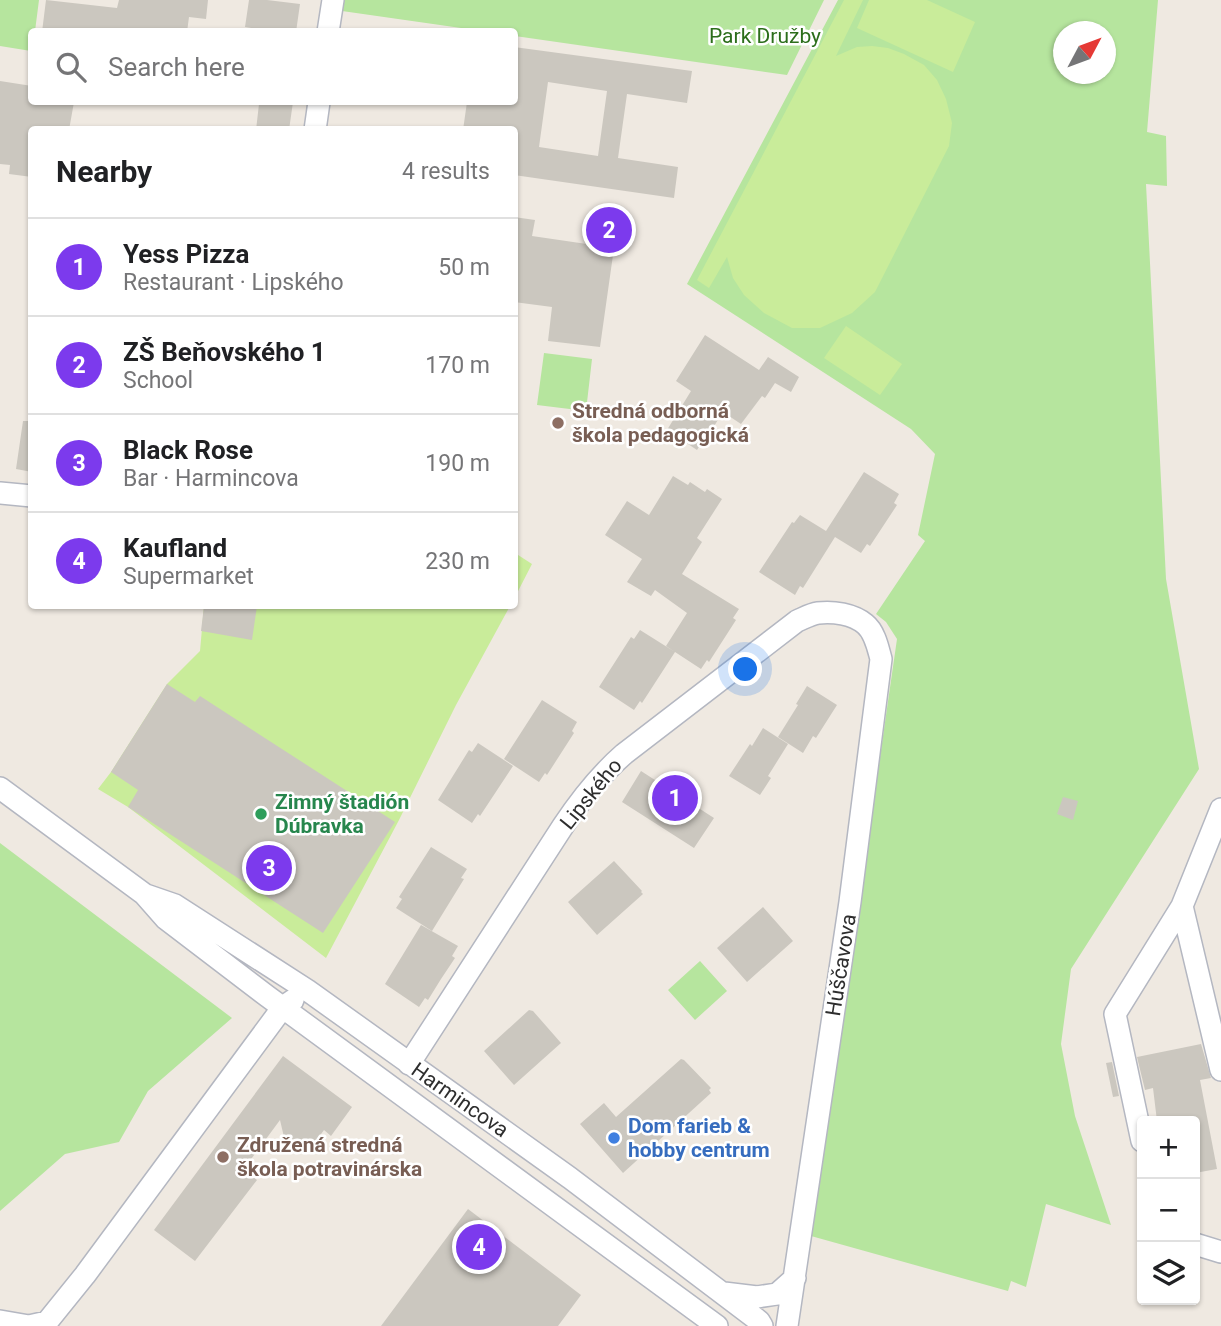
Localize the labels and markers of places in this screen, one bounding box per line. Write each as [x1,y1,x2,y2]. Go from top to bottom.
pin: 2 [586,204,632,256]
place label: Stredná odborná škola pedagogická [572,399,749,447]
marker: Stredná odborná škola pedagogická [550,415,566,431]
pin: 1 [652,772,698,824]
place label: Zimný štadión Dúbravka [275,790,409,838]
marker: Zimný štadión Dúbravka [253,806,269,822]
pin: 3 [246,842,292,894]
place label: Dom farieb & hobby centrum [628,1114,770,1162]
marker: Dom farieb & hobby centrum [606,1130,622,1146]
place label: Združená stredná škola potravinárska [237,1133,422,1181]
marker: Združená stredná škola potravinárska [215,1149,231,1165]
pin: 4 [456,1221,502,1273]

